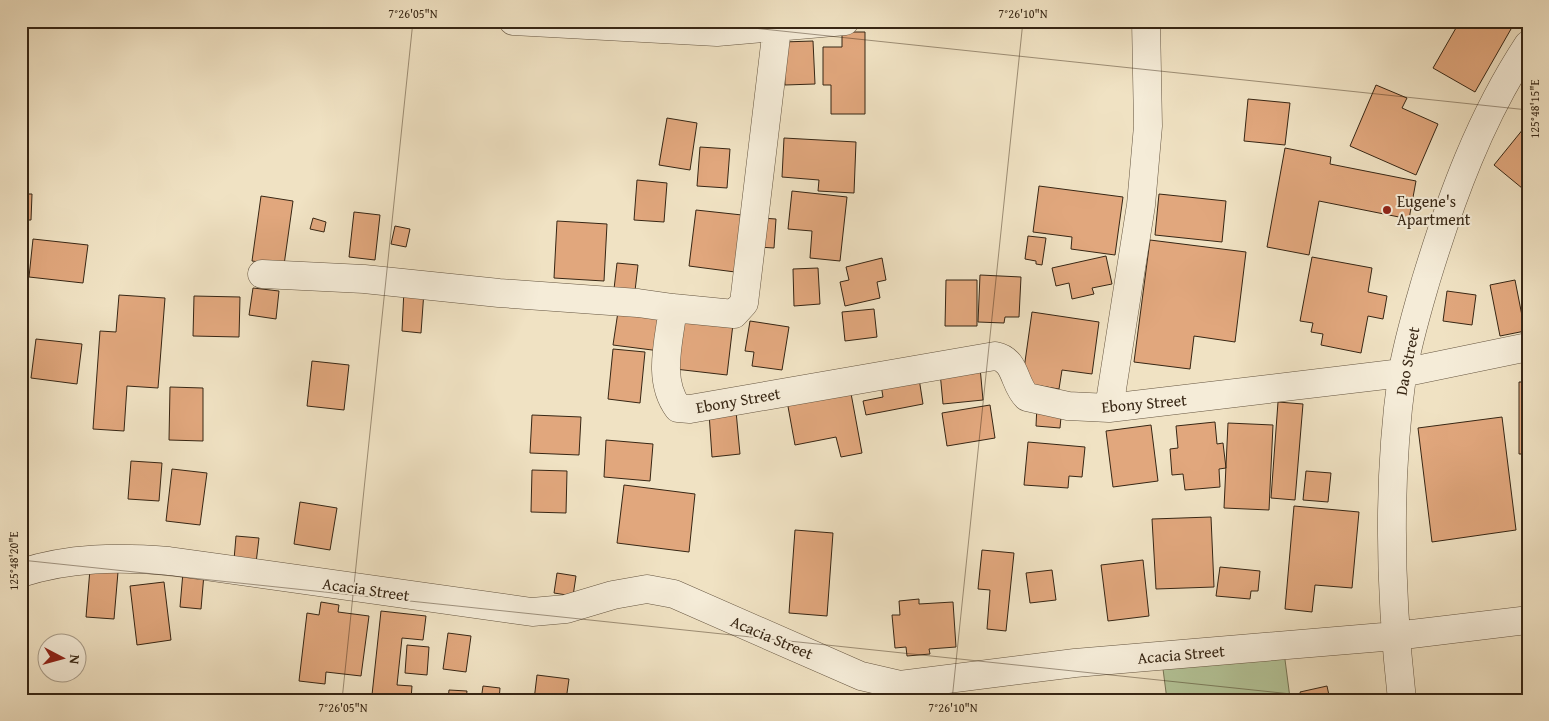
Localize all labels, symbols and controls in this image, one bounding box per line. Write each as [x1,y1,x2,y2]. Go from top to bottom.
text: 7°26'05"N [388,5,438,22]
text: 7°26'10"N [998,5,1048,22]
text: 125°48'15"E [1526,79,1543,139]
place label: Eugene's Apartment [1397,189,1471,231]
marker: Eugene's Apartment [1381,204,1393,216]
street label: Dao Street [1389,324,1425,397]
street label: Ebony Street [694,381,783,419]
street label: Ebony Street [1100,387,1188,419]
text: 125°48'20"E [5,531,22,591]
street label: Acacia Street [321,571,411,607]
street label: Acacia Street [727,609,817,665]
north arrow [38,634,88,684]
street label: Acacia Street [1136,638,1226,670]
text: N [64,654,85,666]
text: 7°26'05"N [318,699,368,716]
text: 7°26'10"N [928,699,978,716]

